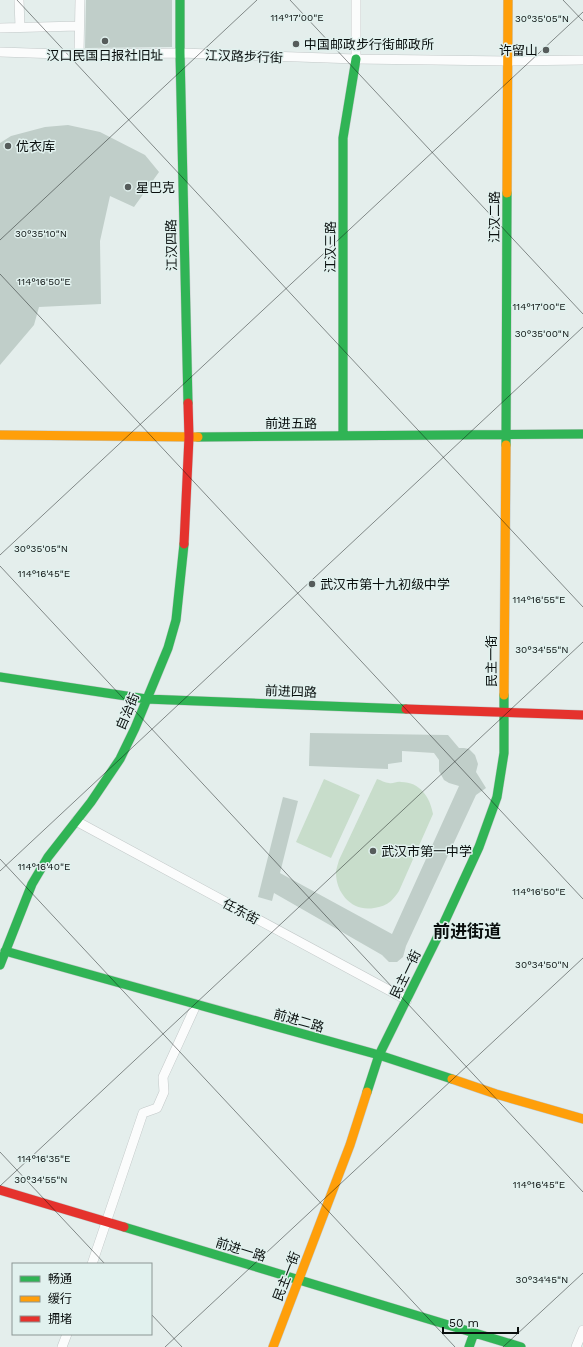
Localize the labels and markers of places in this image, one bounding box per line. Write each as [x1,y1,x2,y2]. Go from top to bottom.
marker: 汉口民国日报社旧址 [100,36,110,46]
place label: 中国邮政步行街邮政所 [304,37,434,52]
marker: 中国邮政步行街邮政所 [291,39,301,49]
place label: 许留山 [499,43,538,58]
marker: 许留山 [541,45,551,55]
place label: 汉口民国日报社旧址 [46,48,164,63]
place label: 优衣库 [16,139,55,154]
marker: 优衣库 [3,141,13,151]
place label: 星巴克 [136,180,175,195]
marker: 星巴克 [123,182,133,192]
place label: 武汉市第十九初级中学 [320,577,450,592]
marker: 武汉市第十九初级中学 [307,579,317,589]
place label: 武汉市第一中学 [381,844,472,859]
marker: 武汉市第一中学 [368,846,378,856]

